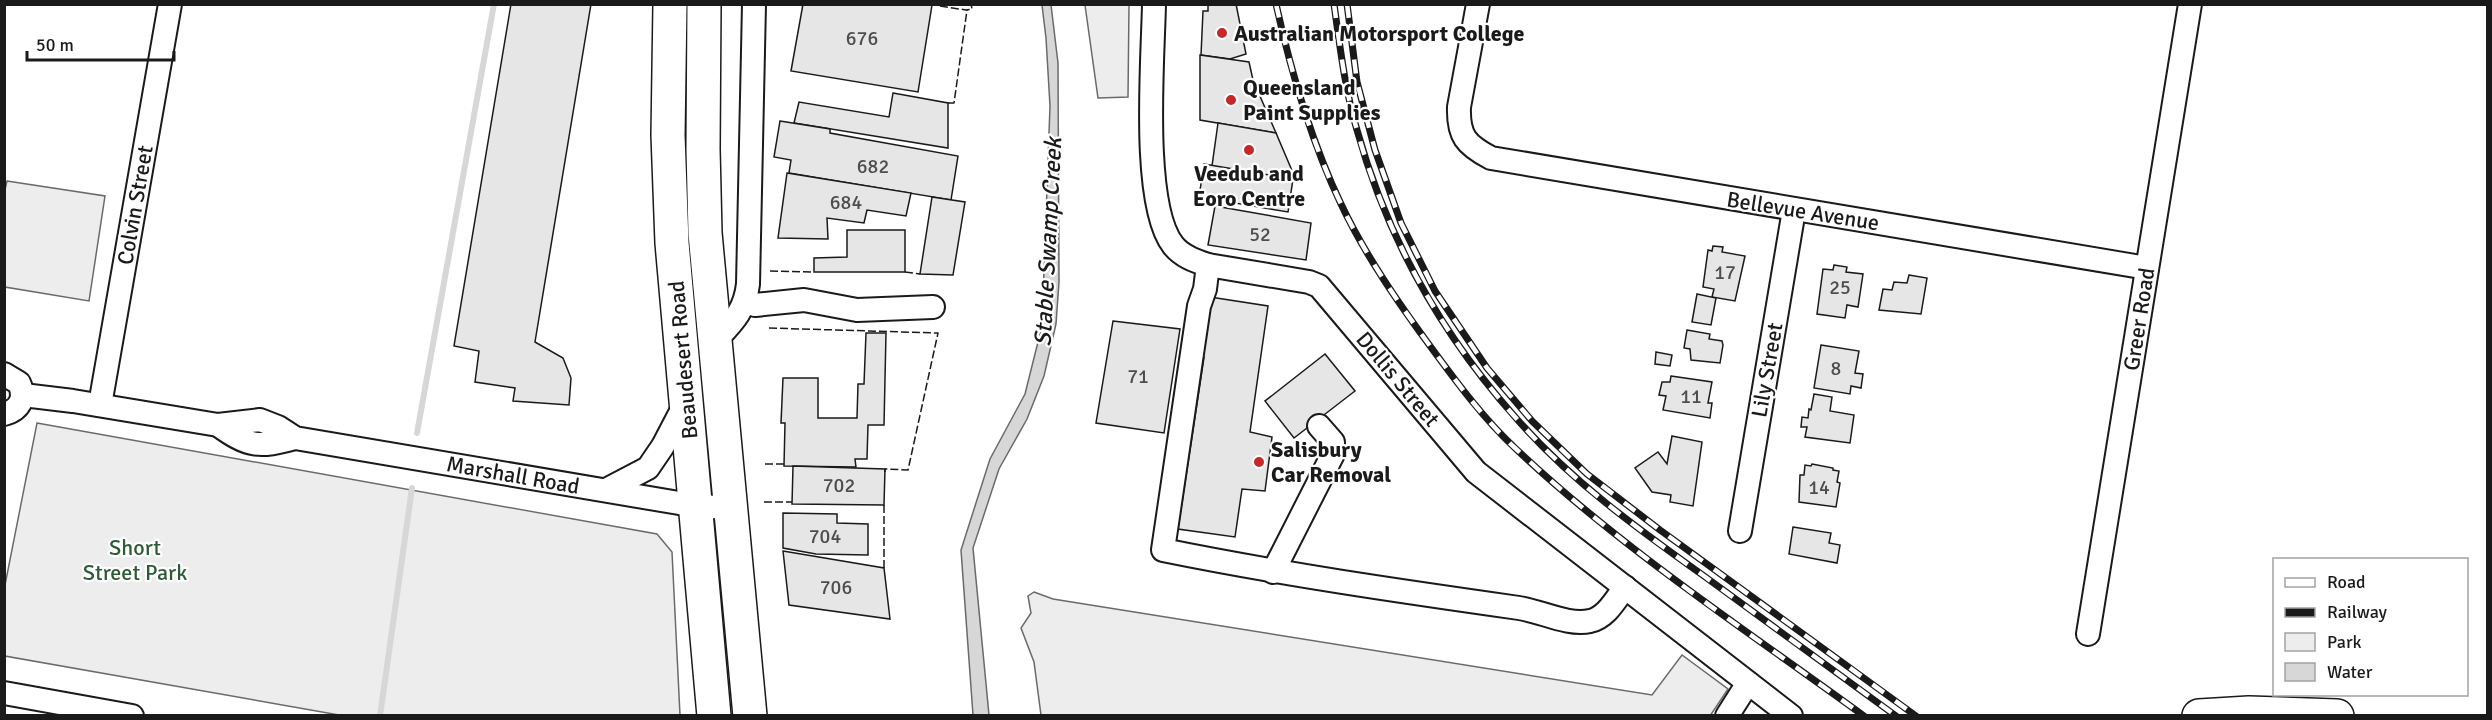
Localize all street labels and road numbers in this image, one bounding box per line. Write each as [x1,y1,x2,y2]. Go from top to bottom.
street label: Colvin Street [111,143,159,267]
street label: Bellevue Avenue [1725,186,1881,236]
street label: Greer Road [2118,266,2160,372]
street label: Beaudesert Road [663,280,703,440]
street label: Lily Street [1745,320,1789,419]
street label: Dollis Street [1350,326,1446,432]
street label: Marshall Road [444,450,582,500]

